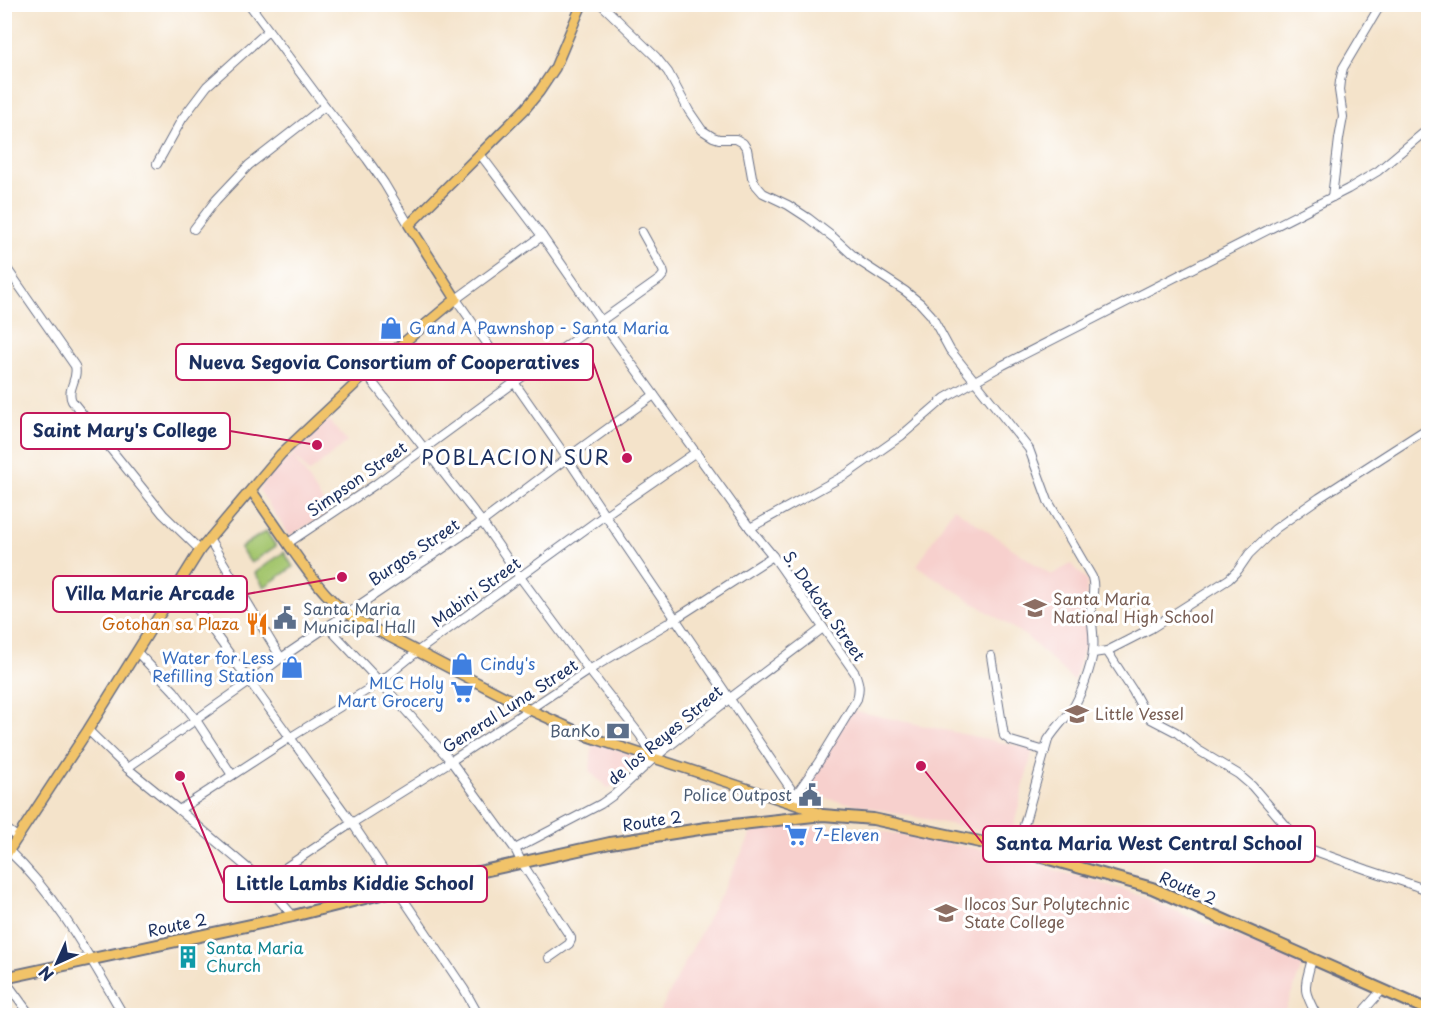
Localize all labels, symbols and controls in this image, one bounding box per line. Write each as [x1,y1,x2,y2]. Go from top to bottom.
shop icon: G and A Pawnshop - Santa Maria [378,315,404,341]
place label: G and A Pawnshop - Santa Maria [409,315,669,339]
callout: Nueva Segovia Consortium of Cooperatives [176,344,593,380]
text: Nueva Segovia Consortium of Cooperatives [188,348,580,375]
callout: Saint Mary's College [21,413,230,449]
text: Saint Mary's College [33,416,217,443]
street label: Simpson Street [302,435,412,522]
district label: POBLACION SUR [421,442,611,472]
street label: Burgos Street [363,512,464,591]
street label: S. Dakota Street [778,545,872,666]
street label: Mabini Street [426,550,525,632]
callout: Villa Marie Arcade [53,576,247,612]
text: Villa Marie Arcade [65,579,235,606]
place label: Santa Maria National High School [1053,586,1214,628]
school or university icon: Santa Maria National High School [1022,595,1048,621]
place label: Santa Maria Municipal Hall [303,596,416,638]
public building icon: Santa Maria Municipal Hall [272,605,298,631]
place label: Gotohan sa Plaza [102,611,239,635]
restaurant icon: Gotohan sa Plaza [244,611,270,637]
place label: Water for Less Refilling Station [152,645,274,687]
shop icon: Cindy's [449,651,475,677]
place label: Cindy's [480,651,535,675]
street label: General Luna Street [437,652,582,758]
shop icon: Water for Less Refilling Station [279,654,305,680]
place label: MLC Holy Mart Grocery [337,670,444,712]
street label: de los Reyes Street [601,678,728,790]
supermarket icon: MLC Holy Mart Grocery [449,679,475,705]
school or university icon: Little Vessel [1064,701,1090,727]
place label: Little Vessel [1095,701,1184,725]
place label: BanKo [550,718,600,742]
bank icon: BanKo [605,718,631,744]
place label: Police Outpost [683,782,792,806]
public building icon: Police Outpost [797,782,823,808]
street label: Route 2 [620,803,683,837]
supermarket icon: 7-Eleven [783,822,809,848]
place label: 7-Eleven [814,822,879,846]
callout: Santa Maria West Central School [983,826,1315,862]
text: Santa Maria West Central School [996,829,1302,856]
street label: Route 2 [1156,864,1221,910]
callout: Little Lambs Kiddie School [224,866,487,902]
text: Little Lambs Kiddie School [236,869,474,896]
place label: Ilocos Sur Polytechnic State College [964,891,1130,933]
school or university icon: Ilocos Sur Polytechnic State College [933,900,959,926]
street label: Route 2 [145,906,209,942]
north arrow [27,933,87,993]
place label: Santa Maria Church [206,935,303,977]
building icon: Santa Maria Church [175,944,201,970]
text: N [33,961,59,987]

